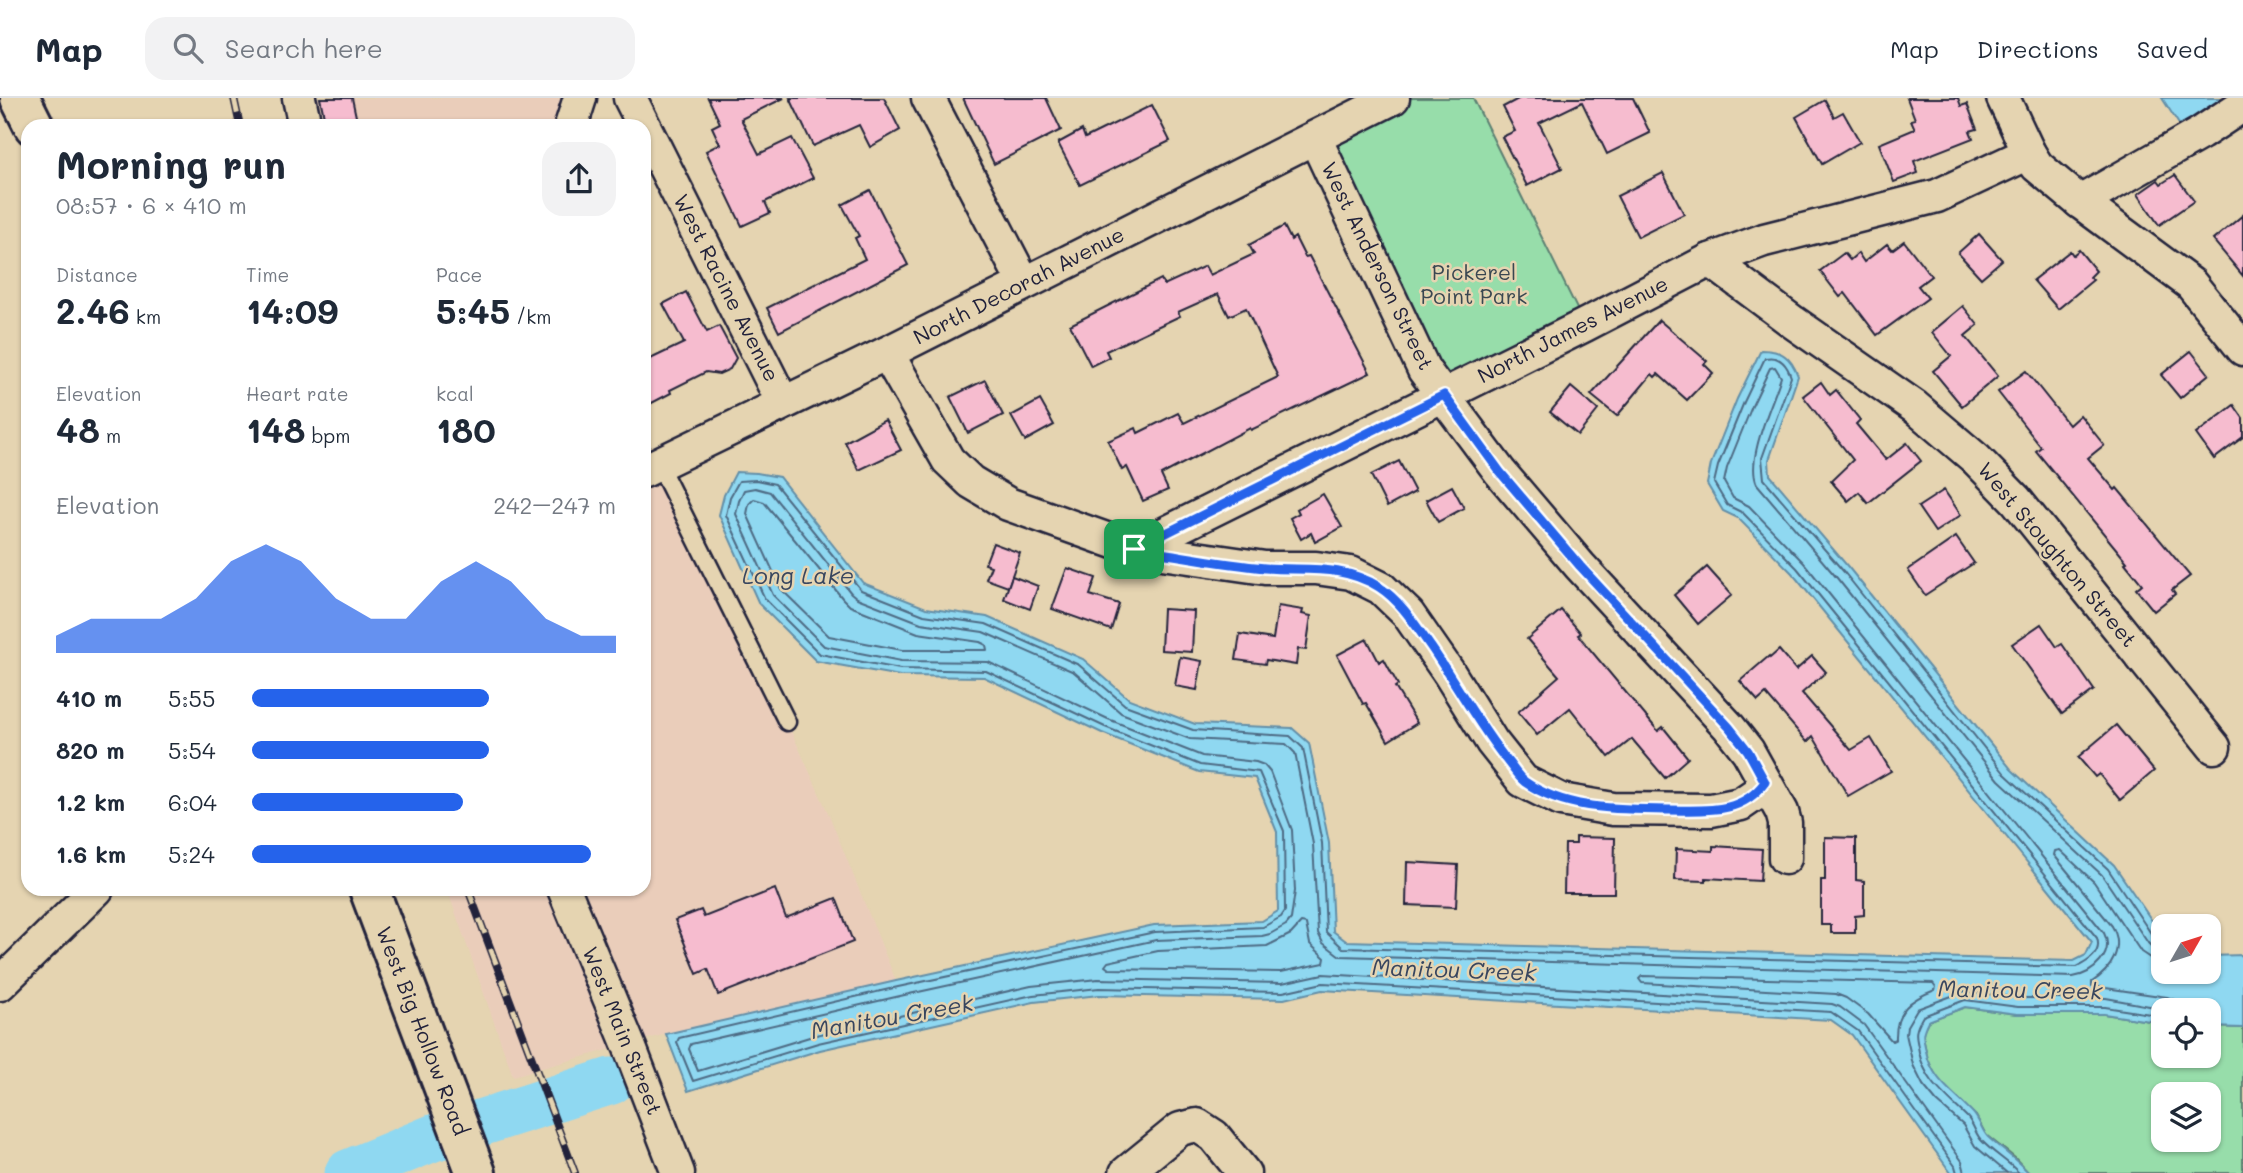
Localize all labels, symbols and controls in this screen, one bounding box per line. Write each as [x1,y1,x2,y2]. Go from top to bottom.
search box [145,17,635,80]
text: Map [35,27,103,70]
icon: search [169,29,207,67]
text: Search here [225,31,383,65]
text: Map [1890,33,1939,64]
text: Directions [1977,33,2099,64]
text: Saved [2137,33,2208,64]
text: Morning run [56,139,286,189]
button: share [542,142,616,216]
street label: West Anderson Street [1316,157,1441,374]
street label: West Racine Avenue [668,189,786,386]
text: 08:57 · 6 × 410 m [56,190,247,220]
street label: North Decorah Avenue [908,220,1128,350]
park label: Pickerel Point Park [1421,258,1527,309]
text: Distance [56,262,138,287]
text: Time [246,262,289,287]
text: Pace [436,262,482,287]
street label: North James Avenue [1473,269,1672,388]
text: 2.46 [56,287,130,333]
text: 14:09 [246,287,338,333]
text: 5:45 [436,287,510,333]
text: km [130,304,161,329]
text: /km [510,304,551,329]
text: Elevation [56,381,141,406]
text: Heart rate [246,381,349,406]
text: kcal [436,381,474,406]
text: 48 [56,406,100,452]
text: 148 [246,406,305,452]
text: 180 [436,406,496,452]
text: m [100,423,121,448]
text: bpm [305,423,350,448]
street label: West Stoughton Street [1973,456,2144,652]
text: Elevation [56,490,159,520]
text: 242–247 m [493,490,616,520]
pin [1104,519,1164,579]
icon: arrive [1115,530,1153,568]
water label: Long Lake [742,560,854,590]
text: 410 m [56,683,122,713]
text: 5:55 [168,683,215,713]
text: 820 m [56,735,124,765]
text: 5:54 [168,735,215,765]
text: 1.2 km [56,787,125,817]
text: 6:04 [168,787,217,817]
text: 1.6 km [56,839,126,869]
text: 5:24 [168,839,215,869]
north arrow [2151,914,2221,984]
map controls [2151,914,2221,1152]
street label: West Big Hollow Road [371,922,476,1139]
street label: West Main Street [577,942,669,1118]
water label: Manitou Creek [1371,951,1538,987]
water label: Manitou Creek [1937,973,2103,1005]
water label: Manitou Creek [808,987,976,1045]
button: locate [2151,998,2221,1068]
button: layers [2151,1082,2221,1152]

